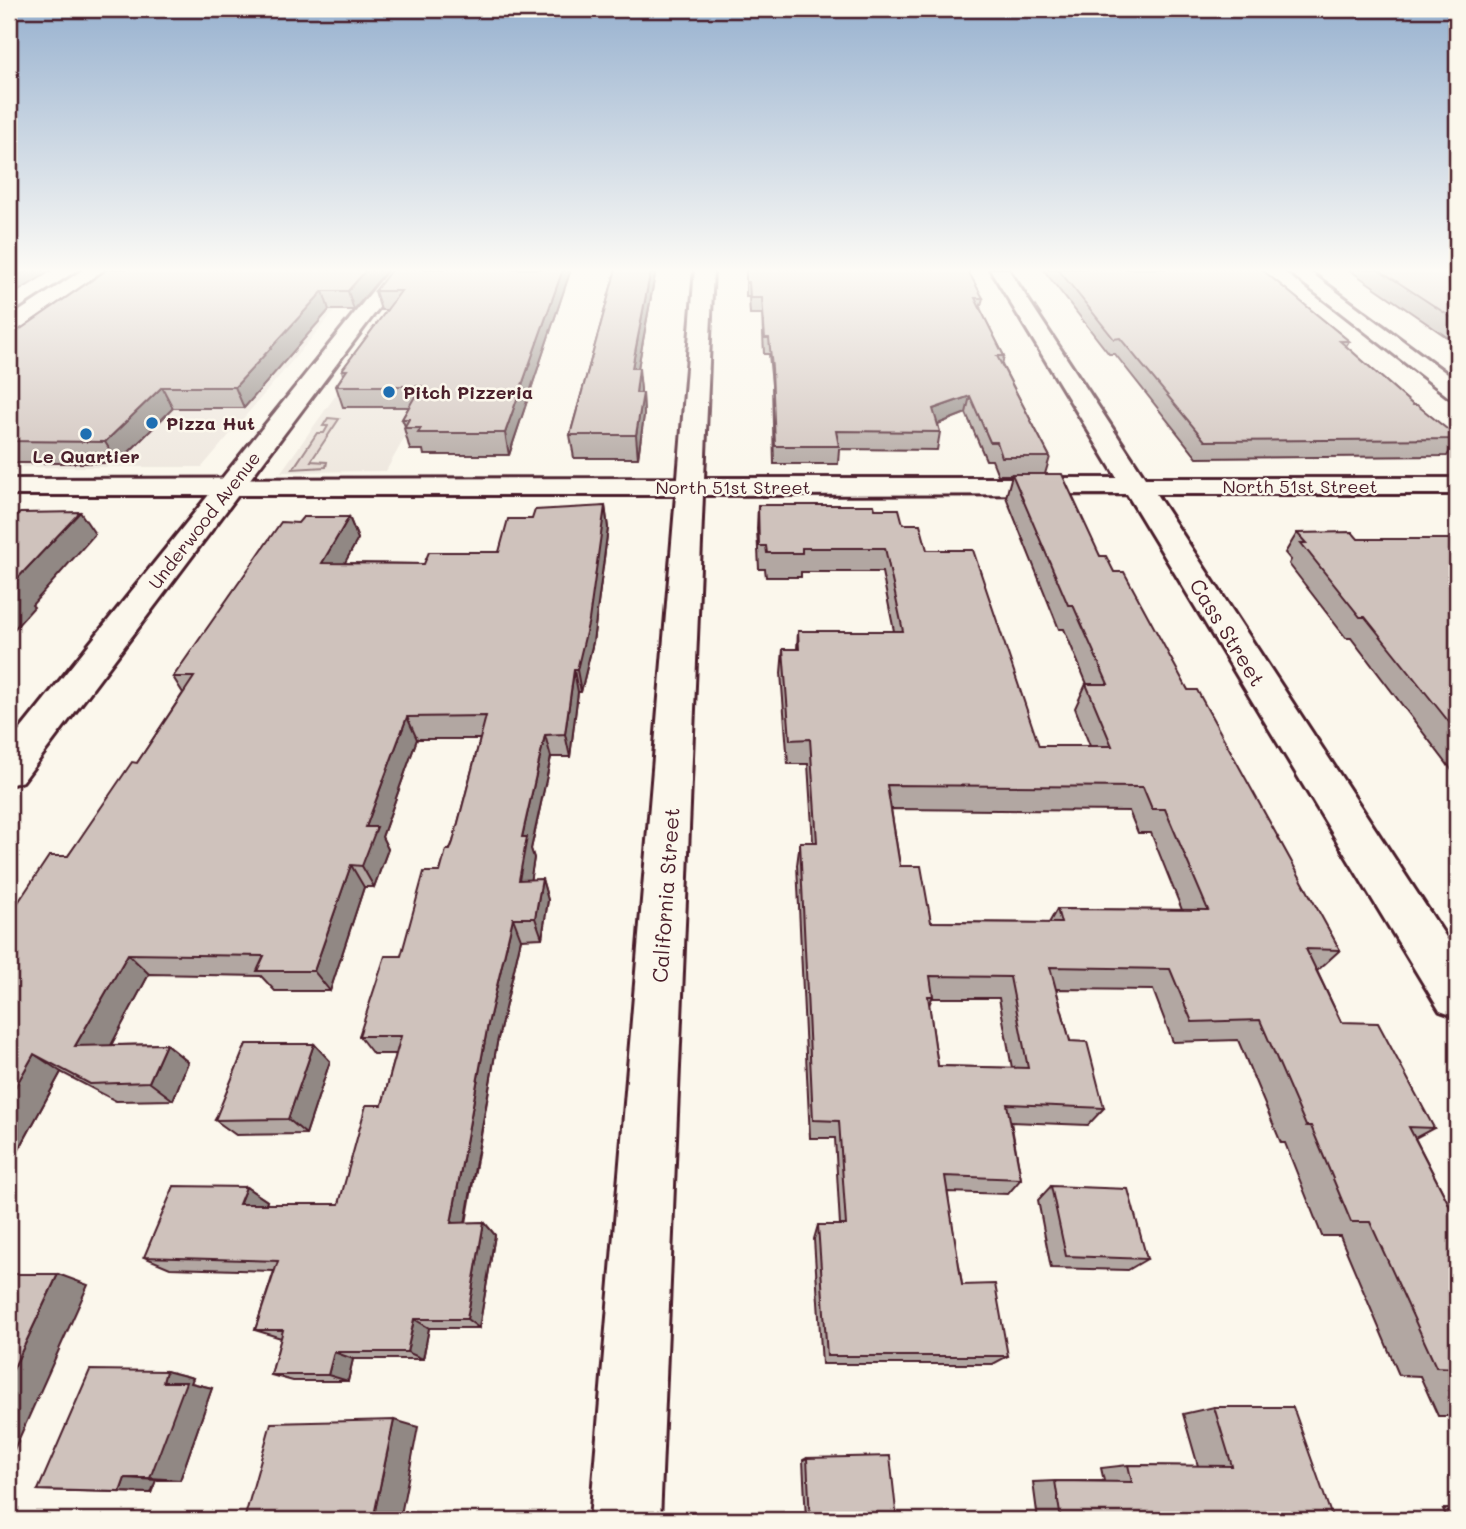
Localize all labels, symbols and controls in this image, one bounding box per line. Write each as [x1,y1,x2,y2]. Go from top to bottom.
place label: Pitch Pizzeria [403,380,533,404]
marker: Pitch Pizzeria [381,384,397,400]
place label: Pizza Hut [166,411,255,435]
marker: Pizza Hut [144,415,160,431]
marker: Le Quartier [78,426,94,442]
place label: Le Quartier [32,444,140,468]
street label: Underwood Avenue [143,446,265,594]
street label: North 51st Street [1222,474,1378,498]
street label: North 51st Street [655,475,811,499]
street label: Cass Street [1184,573,1272,691]
street label: California Street [645,806,685,984]

